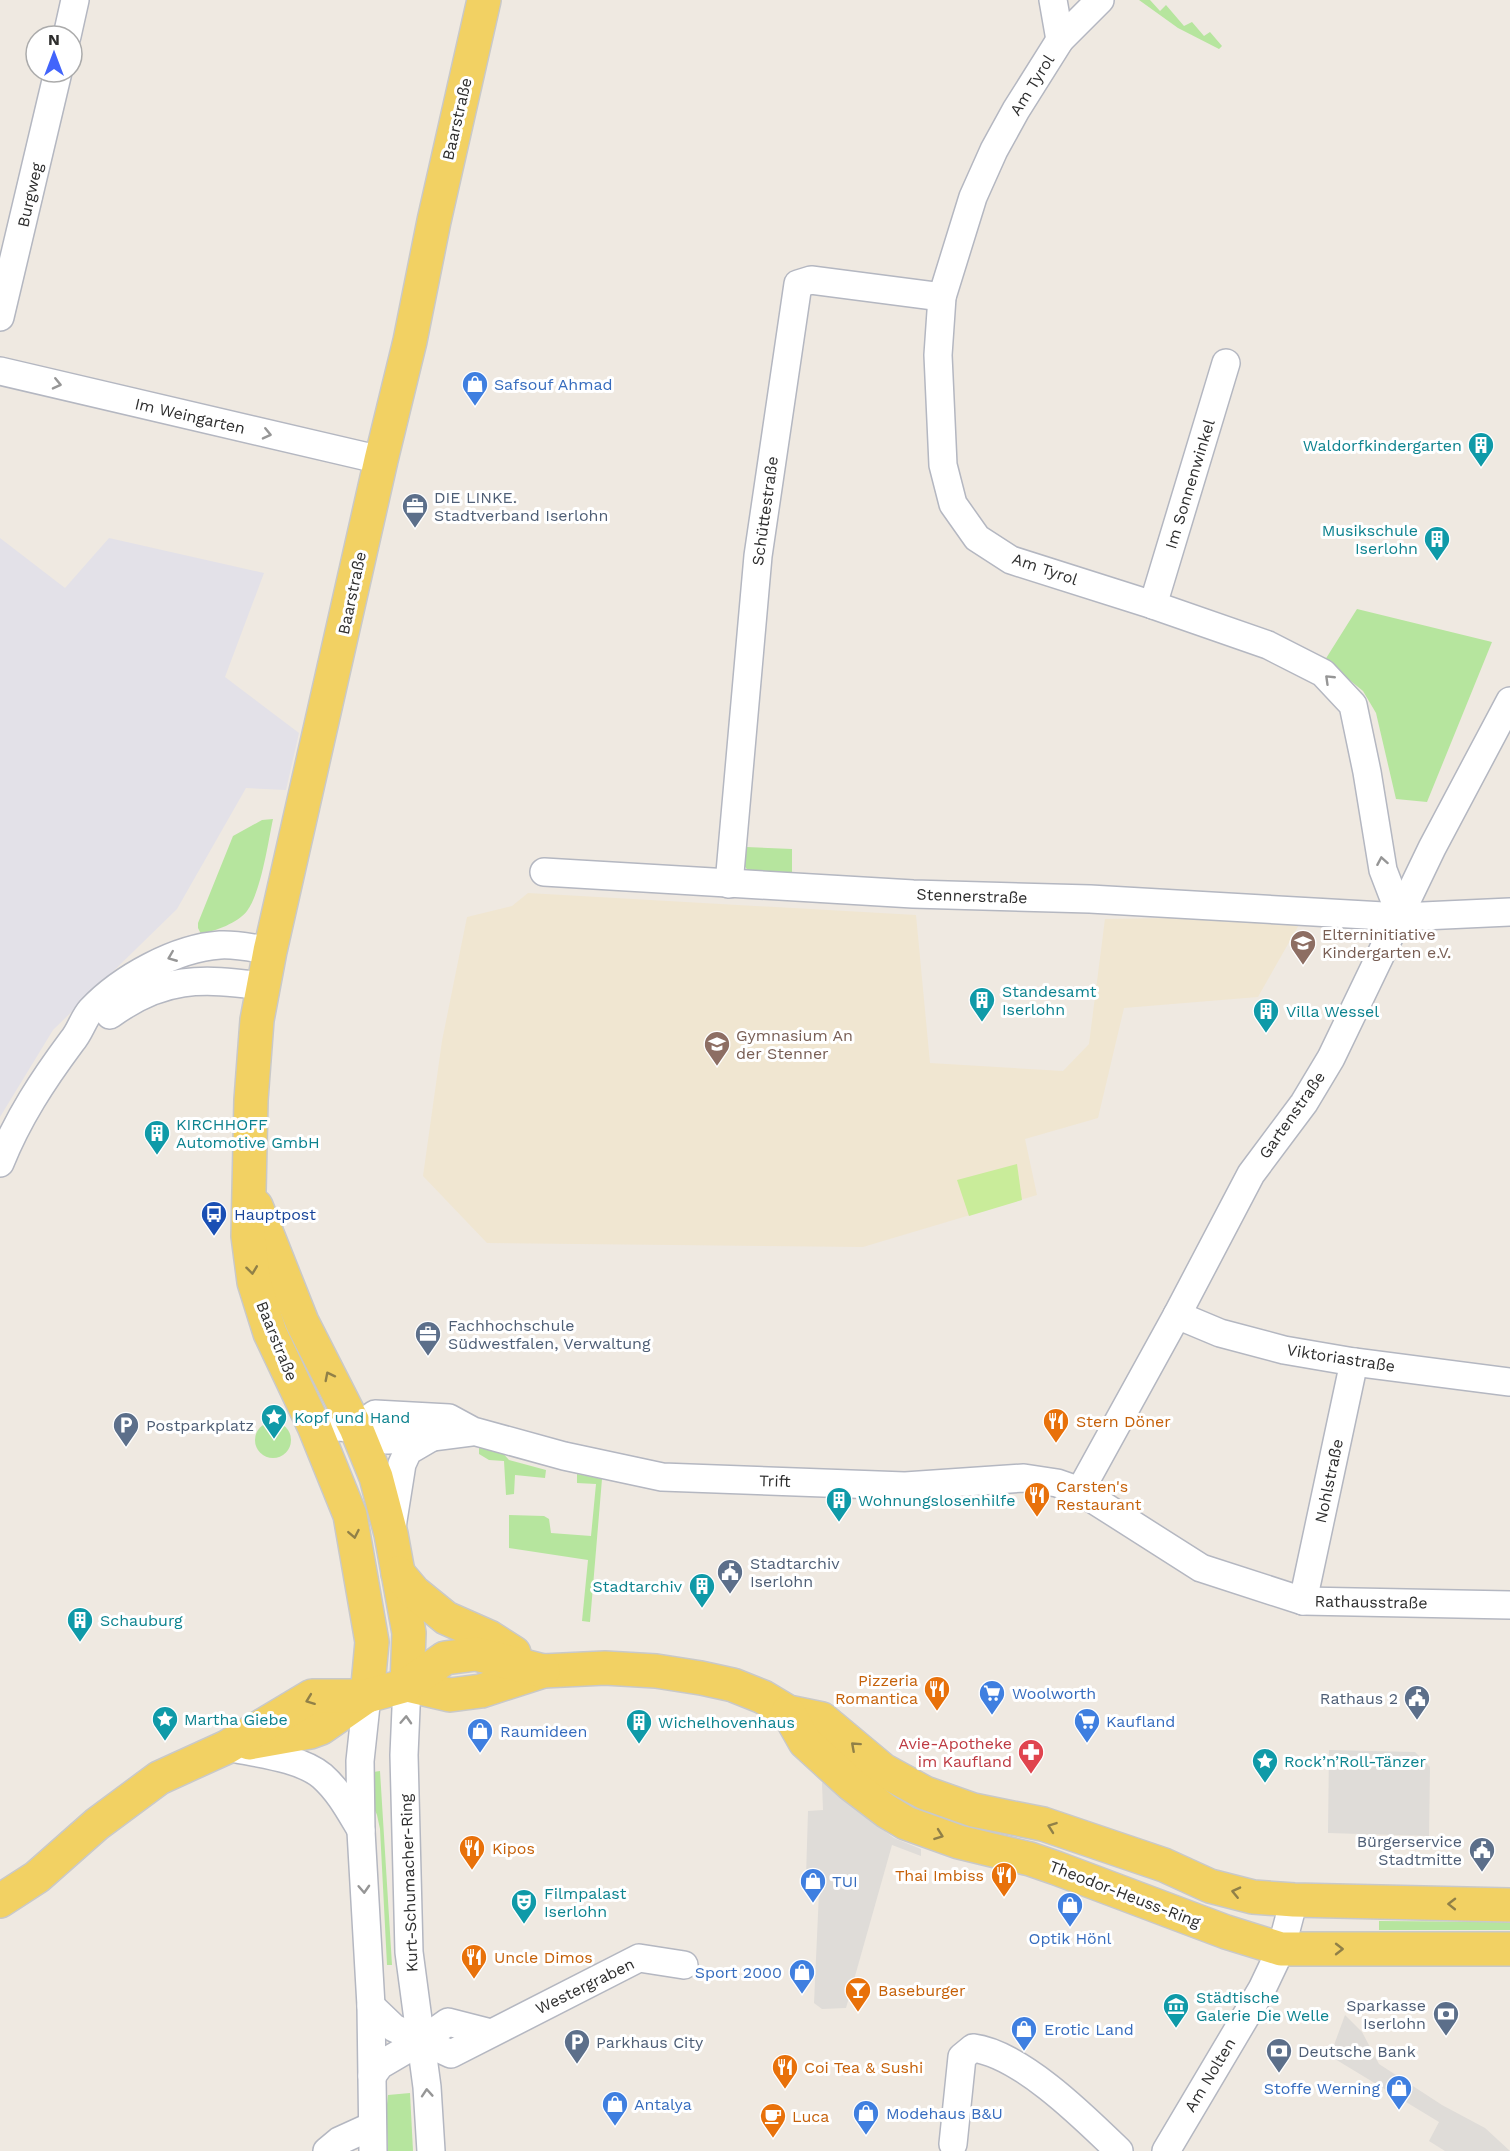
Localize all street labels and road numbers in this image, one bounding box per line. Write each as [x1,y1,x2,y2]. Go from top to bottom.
street label: Am Tyrol [1006,51,1058,119]
street label: Baarstraße [438,76,476,162]
street label: Burgweg [13,160,47,229]
street label: Im Weingarten [133,394,247,438]
street label: Im Sonnenwinkel [1161,417,1219,551]
street label: Schüttestraße [748,455,782,567]
street label: Am Tyrol [1010,549,1080,589]
street label: Baarstraße [334,550,370,636]
street label: Stennerstraße [916,885,1028,907]
street label: Gartenstraße [1255,1068,1329,1162]
street label: Baarstraße [252,1298,302,1384]
street label: Viktoriastraße [1285,1340,1397,1376]
street label: Nohlstraße [1311,1437,1347,1525]
street label: Trift [759,1471,791,1491]
street label: Rathausstraße [1314,1592,1428,1612]
street label: Kurt-Schumacher-Ring [396,1793,422,1973]
street label: Theodor-Heuss-Ring [1047,1856,1204,1932]
street label: Westergraben [532,1954,638,2018]
street label: Am Nolten [1181,2035,1239,2115]

